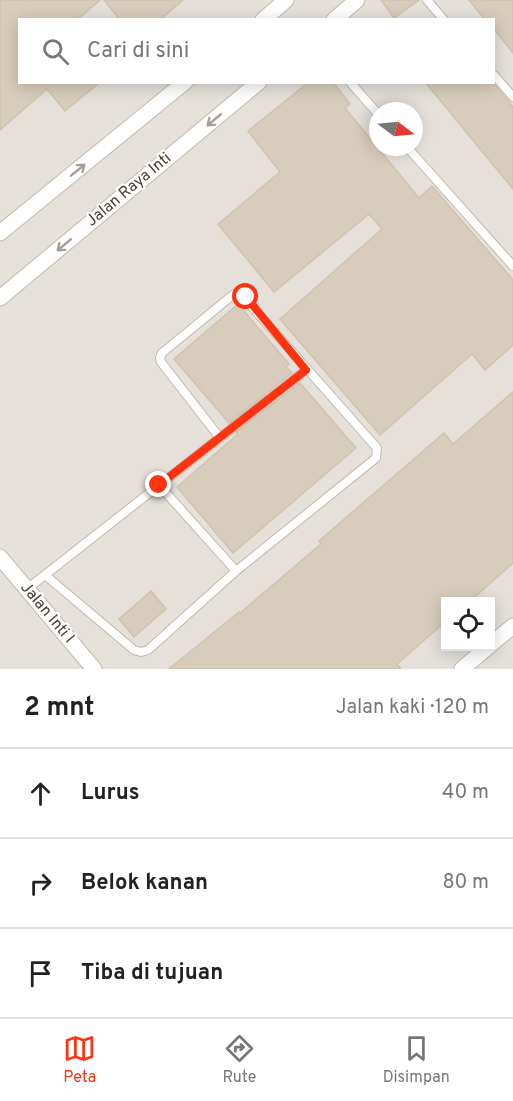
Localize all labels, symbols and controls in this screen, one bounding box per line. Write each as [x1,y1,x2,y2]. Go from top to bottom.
search box [18,18,495,84]
icon: search [39,35,72,68]
text: Cari di sini [87,38,189,65]
north arrow [369,102,423,156]
one-way arrow [207,113,222,127]
street label: Jalan Raya Inti [82,149,176,231]
one-way arrow [70,163,85,177]
one-way arrow [56,238,72,251]
route start [232,283,258,309]
route end [145,471,171,497]
street label: Jalan Inti I [16,578,78,648]
map controls [441,597,495,651]
button: locate [441,597,495,651]
text: 2 mnt [24,692,95,725]
text: Jalan kaki · 120 m [336,695,489,721]
icon: ahead [24,777,57,810]
text: Lurus [81,780,140,807]
text: 40 m [442,780,489,806]
icon: right [24,867,57,900]
text: Belok kanan [81,870,208,897]
text: 80 m [443,870,489,896]
icon: arrive [24,957,57,990]
text: Tiba di tujuan [81,960,223,987]
tab: Peta [63,1032,96,1088]
tab: Rute [222,1032,256,1088]
tab: Disimpan [383,1032,450,1088]

